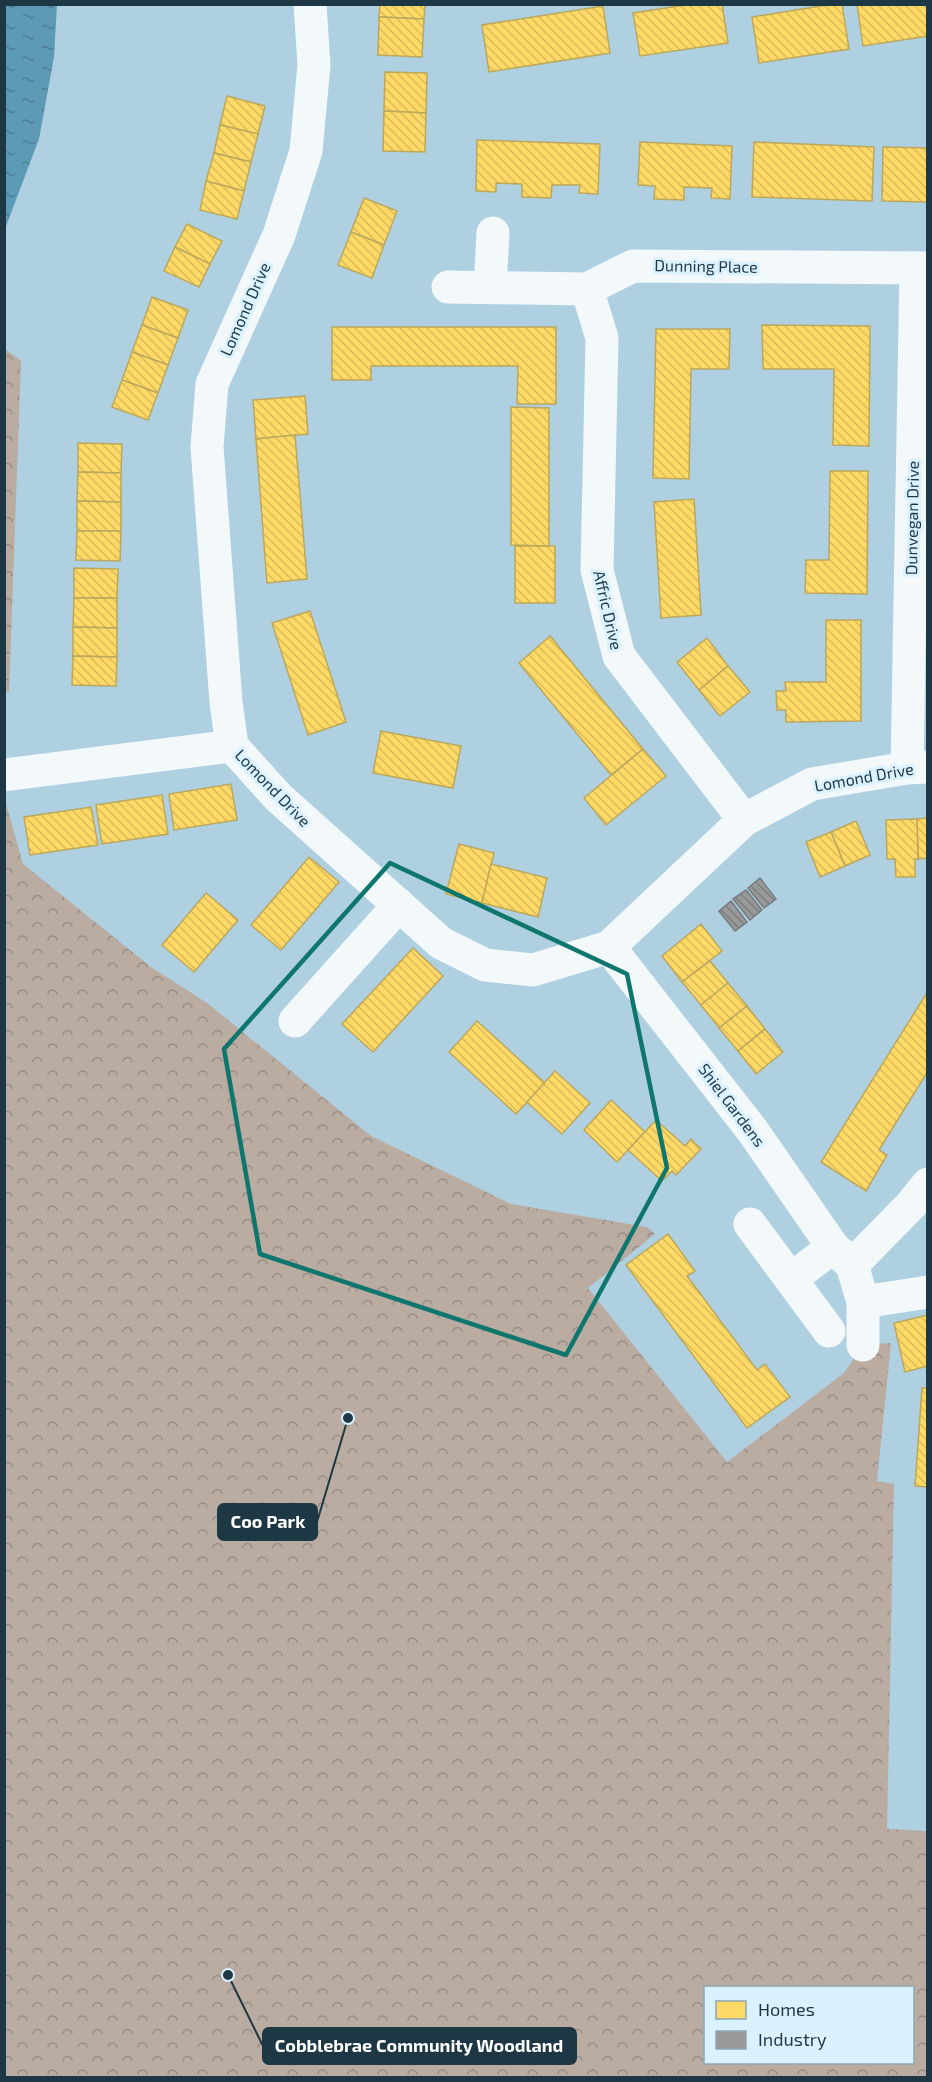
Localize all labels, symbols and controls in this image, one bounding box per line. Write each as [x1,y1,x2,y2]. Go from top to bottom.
street label: Dunning Place [654,255,758,276]
street label: Lomond Drive [215,259,274,359]
street label: Dunvegan Drive [901,461,922,575]
street label: Affric Drive [590,568,627,651]
street label: Lomond Drive [232,745,315,830]
street label: Lomond Drive [813,758,915,795]
street label: Shiel Gardens [695,1059,770,1150]
callout: Coo Park [218,1504,317,1540]
text: Coo Park [231,1510,305,1532]
legend [704,1986,914,2064]
text: Homes [758,1998,815,2020]
callout: Cobblebrae Community Woodland [263,2028,576,2064]
text: Industry [758,2028,827,2050]
text: Cobblebrae Community Woodland [275,2034,563,2056]

